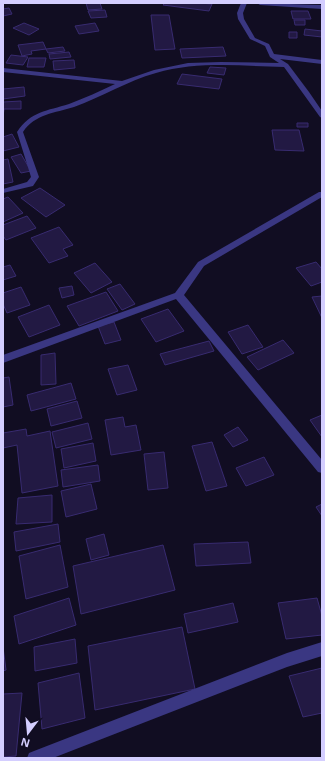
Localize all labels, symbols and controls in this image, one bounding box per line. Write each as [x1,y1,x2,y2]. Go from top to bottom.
north arrow [8,713,48,753]
text: N [19,735,31,752]

